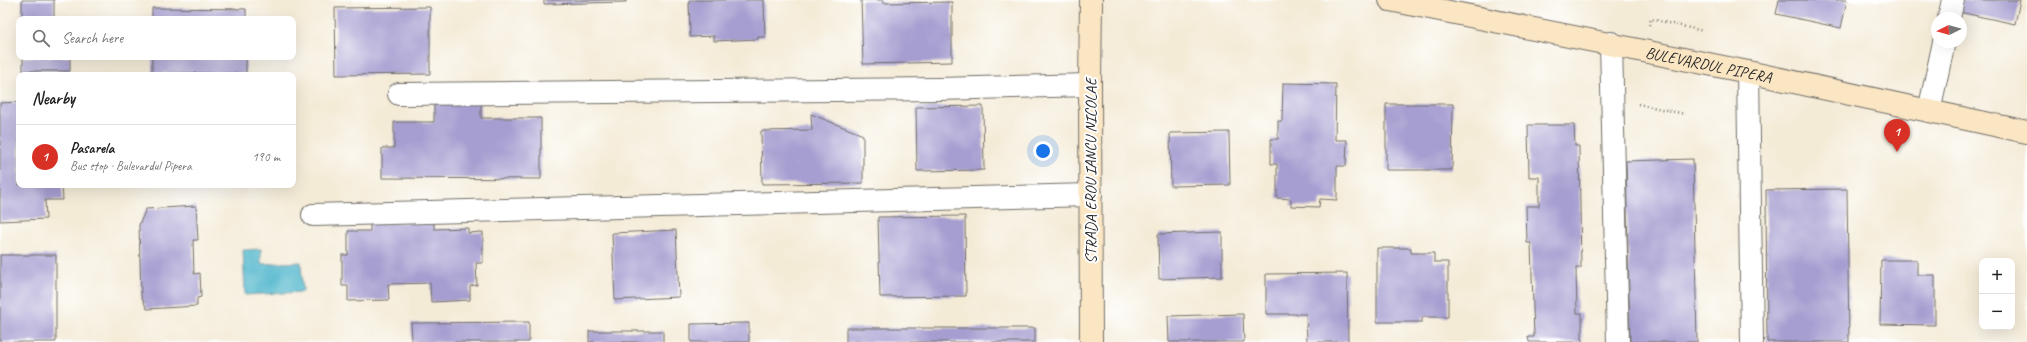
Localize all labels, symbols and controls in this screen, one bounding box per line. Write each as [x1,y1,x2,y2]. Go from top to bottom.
north arrow [1931,12,1967,48]
search box [16,16,296,60]
icon: search [30,27,52,49]
text: Search here [62,29,123,48]
street label: BULEVARDUL PIPERA [1644,43,1774,88]
street label: STRADA EROU IANCU NICOLAE [1081,76,1101,264]
text: Nearby [32,88,75,109]
pin: 1 [1884,119,1910,152]
text: Pasarela [70,139,114,158]
your location [1033,141,1053,161]
text: 1 [42,149,48,165]
text: 190 m [252,149,280,165]
text: Bus stop · Bulevardul Pipera [70,158,192,174]
map controls [1979,258,2015,330]
button: + [1979,258,2015,294]
button: − [1979,294,2015,330]

